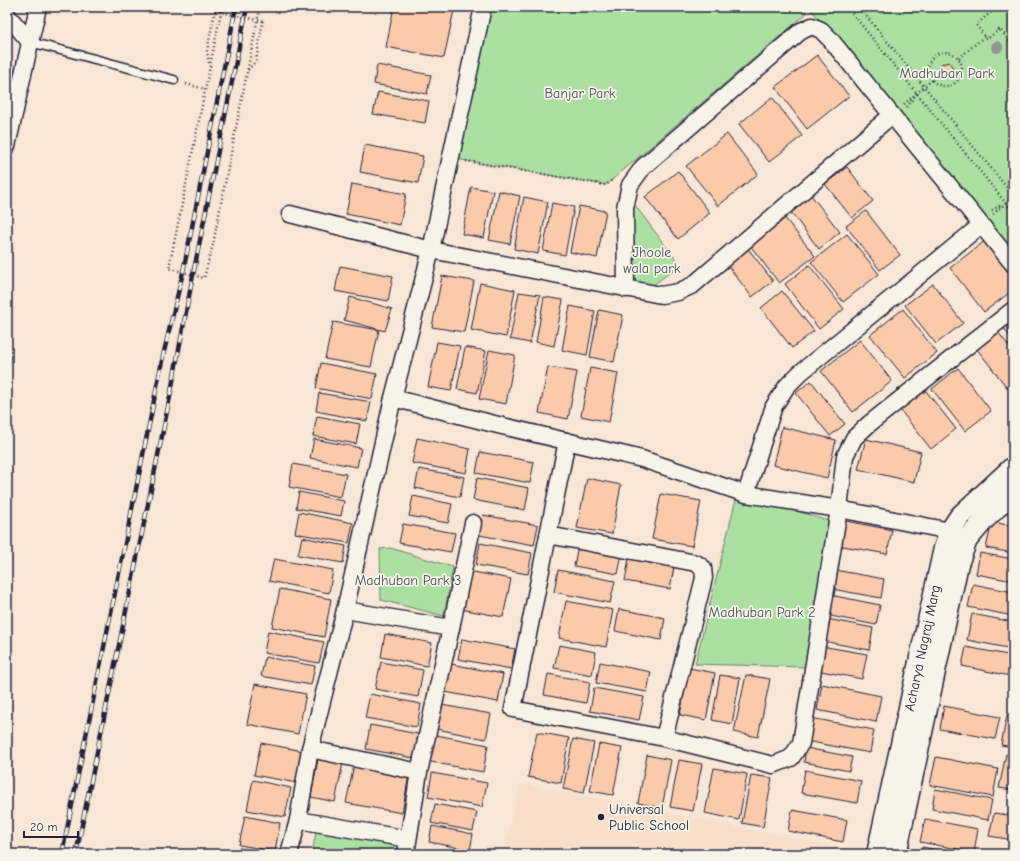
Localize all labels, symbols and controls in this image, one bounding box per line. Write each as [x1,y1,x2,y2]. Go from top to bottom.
park label: Madhuban Park [900,65,995,82]
park label: Banjar Park [544,85,616,102]
park label: Jhoole wala park [623,244,681,277]
park label: Madhuban Park 3 [355,572,461,589]
street label: Acharya Nagraj Marg [901,583,944,713]
park label: Madhuban Park 2 [709,604,815,621]
place label: Universal Public School [609,801,689,834]
marker: Universal Public School [596,812,606,822]
scale bar [24,813,78,839]
text: 20 m [30,820,58,834]

